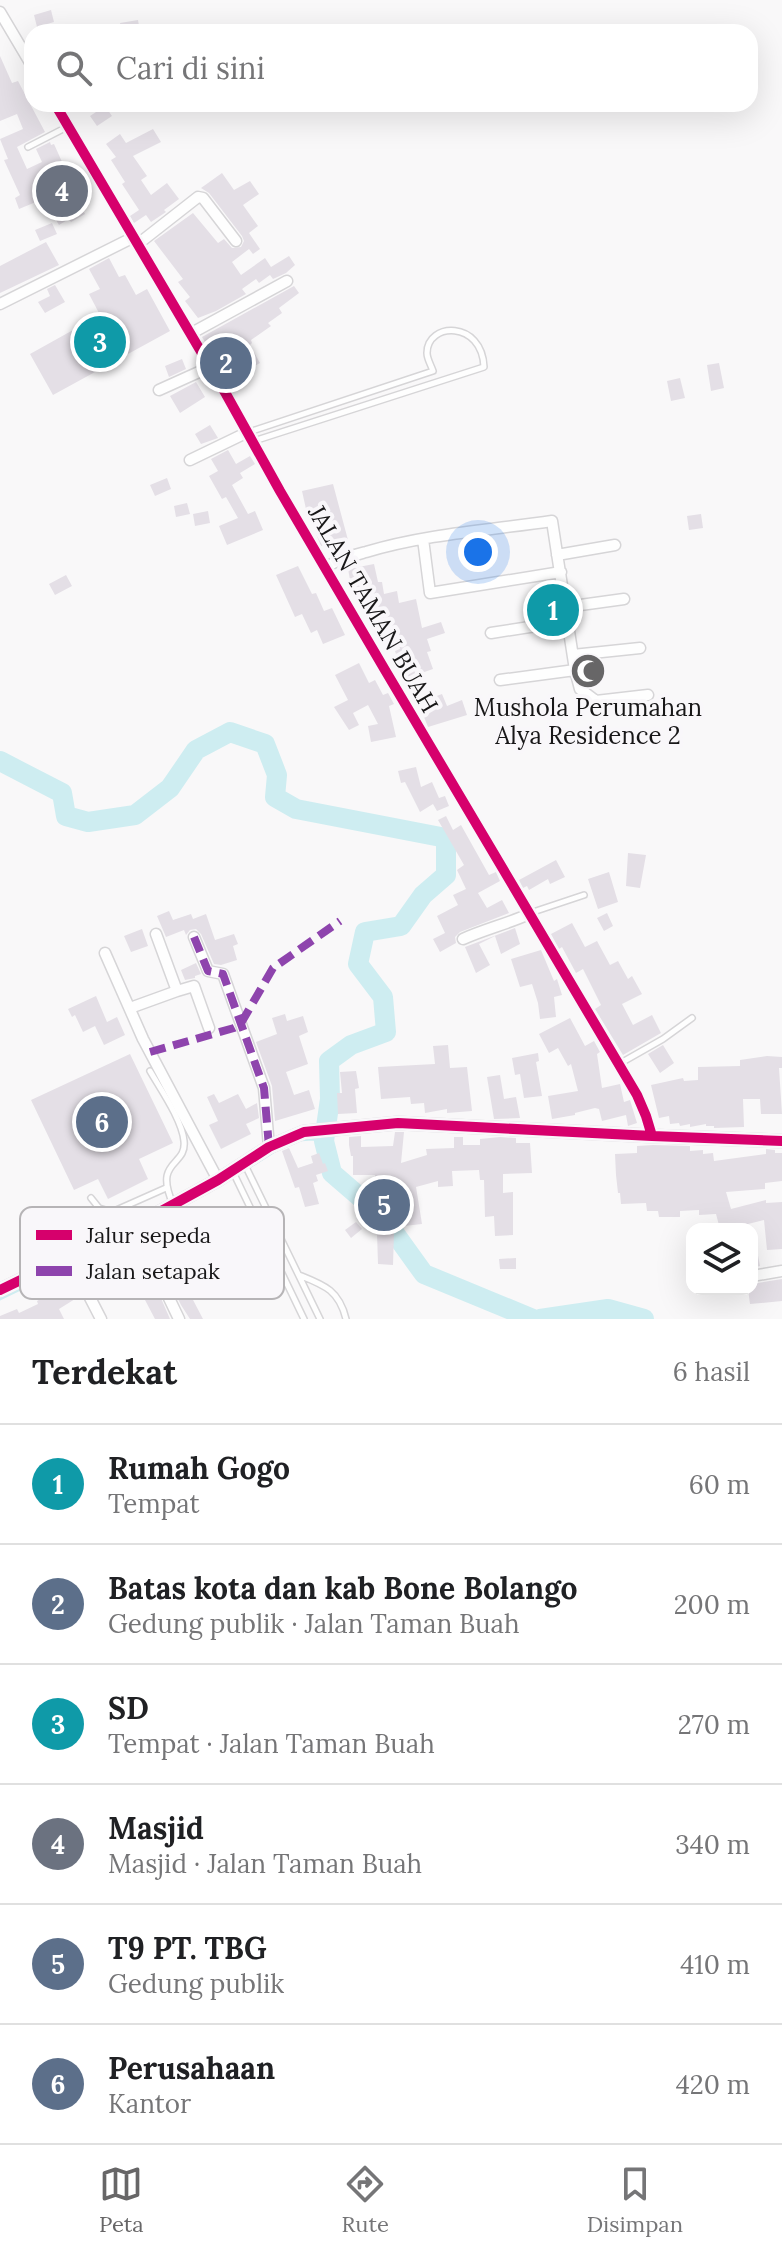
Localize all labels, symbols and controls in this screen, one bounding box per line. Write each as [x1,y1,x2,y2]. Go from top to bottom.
search box [24,24,758,112]
icon: search [52,46,96,90]
text: Cari di sini [116,49,265,87]
pin: 4 [36,161,88,221]
pin: 3 [74,312,126,372]
pin: 2 [200,333,252,393]
street label: JALAN TAMAN BUAH [301,499,446,718]
your location [458,532,498,572]
pin: 1 [527,580,579,640]
mosque icon: Mushola Perumahan Alya Residence 2 [569,652,607,690]
place label: Mushola Perumahan Alya Residence 2 [474,692,702,751]
pin: 6 [76,1092,128,1152]
pin: 5 [358,1175,410,1235]
legend [20,1207,284,1299]
text: Jalur sepeda [85,1221,211,1249]
map controls [686,1223,758,1295]
button: layers [686,1223,758,1295]
text: Jalan setapak [85,1257,220,1285]
text: Terdekat [32,1350,177,1393]
text: 6 hasil [673,1355,750,1388]
text: Rumah Gogo [108,1449,290,1487]
text: 1 [53,1468,63,1501]
text: 60 m [689,1468,750,1501]
text: Tempat [108,1487,200,1520]
text: Batas kota dan kab Bone Bolango [108,1569,578,1607]
text: 2 [51,1588,65,1621]
text: 200 m [674,1588,750,1621]
text: Gedung publik · Jalan Taman Buah [108,1607,520,1640]
text: SD [108,1689,149,1727]
text: 3 [51,1708,65,1741]
text: 270 m [678,1708,750,1741]
text: Tempat · Jalan Taman Buah [108,1727,435,1760]
text: Masjid [108,1809,204,1847]
text: 4 [51,1828,65,1861]
text: 340 m [675,1828,750,1861]
text: Masjid · Jalan Taman Buah [108,1847,422,1880]
text: T9 PT. TBG [108,1929,267,1967]
text: 5 [51,1948,65,1981]
text: 410 m [680,1948,750,1981]
text: Gedung publik [108,1967,284,2000]
text: Perusahaan [108,2049,275,2087]
text: 6 [51,2068,65,2101]
text: 420 m [676,2068,750,2101]
text: Kantor [108,2087,191,2120]
tab: Peta [99,2162,144,2238]
tab: Rute [341,2162,389,2238]
tab: Disimpan [587,2162,683,2238]

